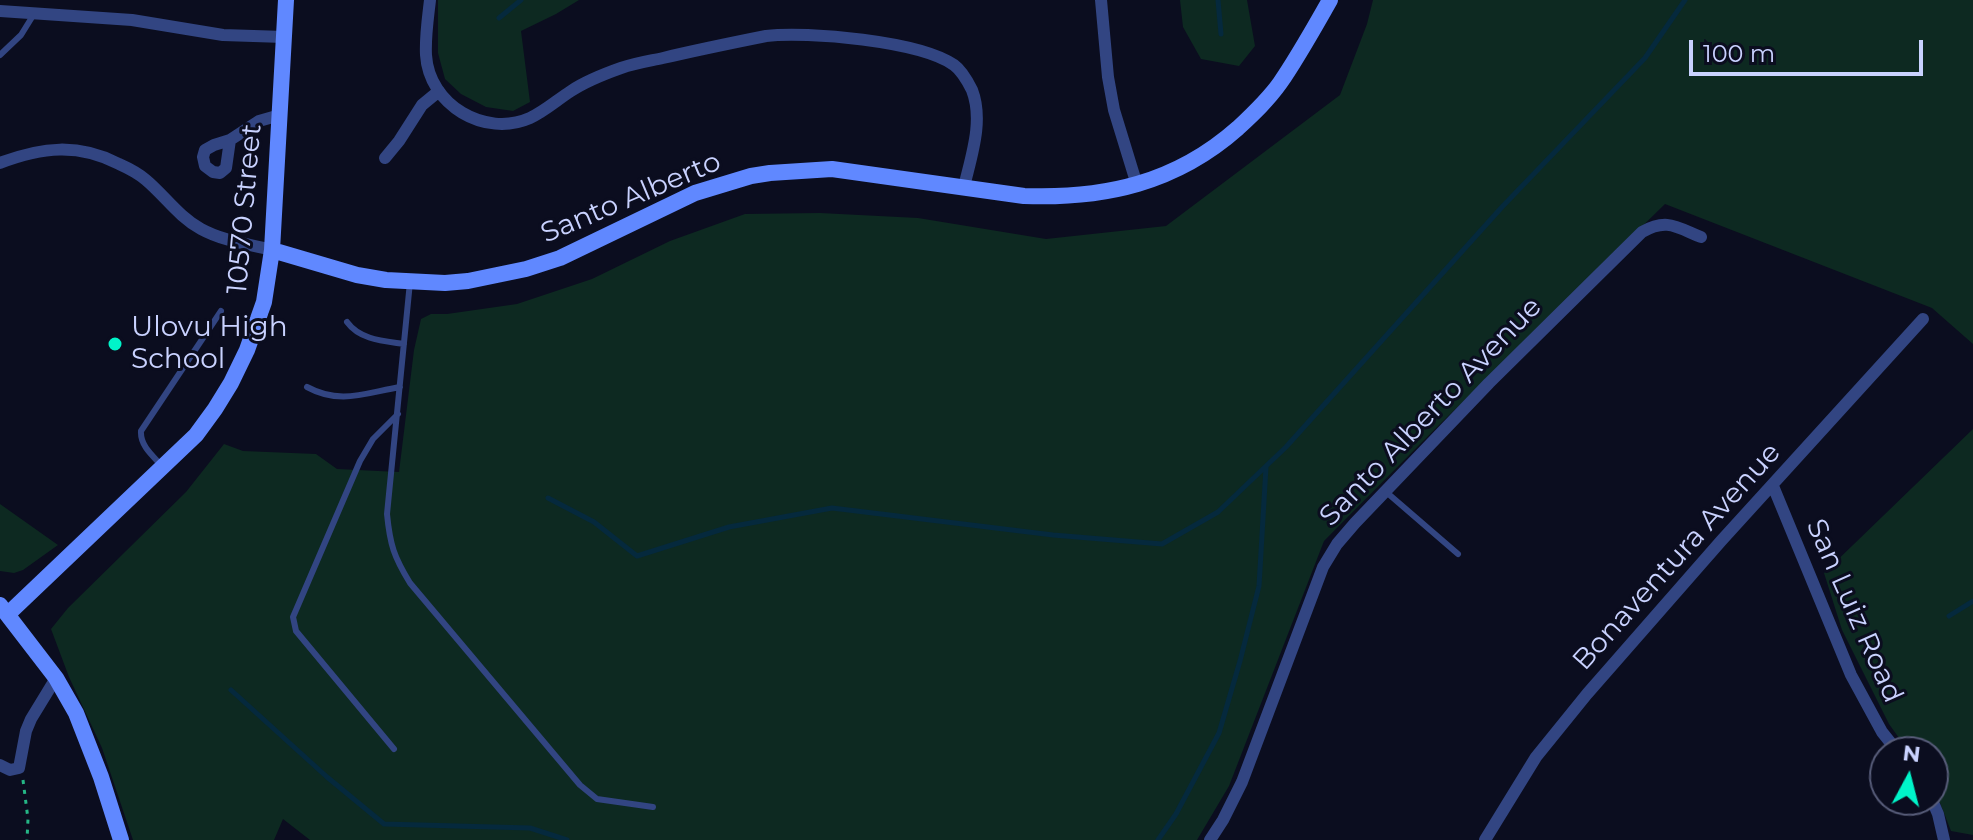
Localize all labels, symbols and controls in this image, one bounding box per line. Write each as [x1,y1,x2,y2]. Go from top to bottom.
scale bar [1693,24,1927,74]
text: 100 m [1703,39,1775,68]
street label: 10570 Street [221,123,269,295]
street label: Santo Alberto [536,145,726,251]
street label: Santo Alberto Avenue [1313,291,1549,533]
place label: Ulovu High School [131,311,288,377]
marker: Ulovu High School [106,335,124,353]
street label: Bonaventura Avenue [1566,436,1788,678]
street label: San Luiz Road [1798,514,1910,708]
north arrow [1869,736,1949,816]
text: N [1901,739,1922,768]

